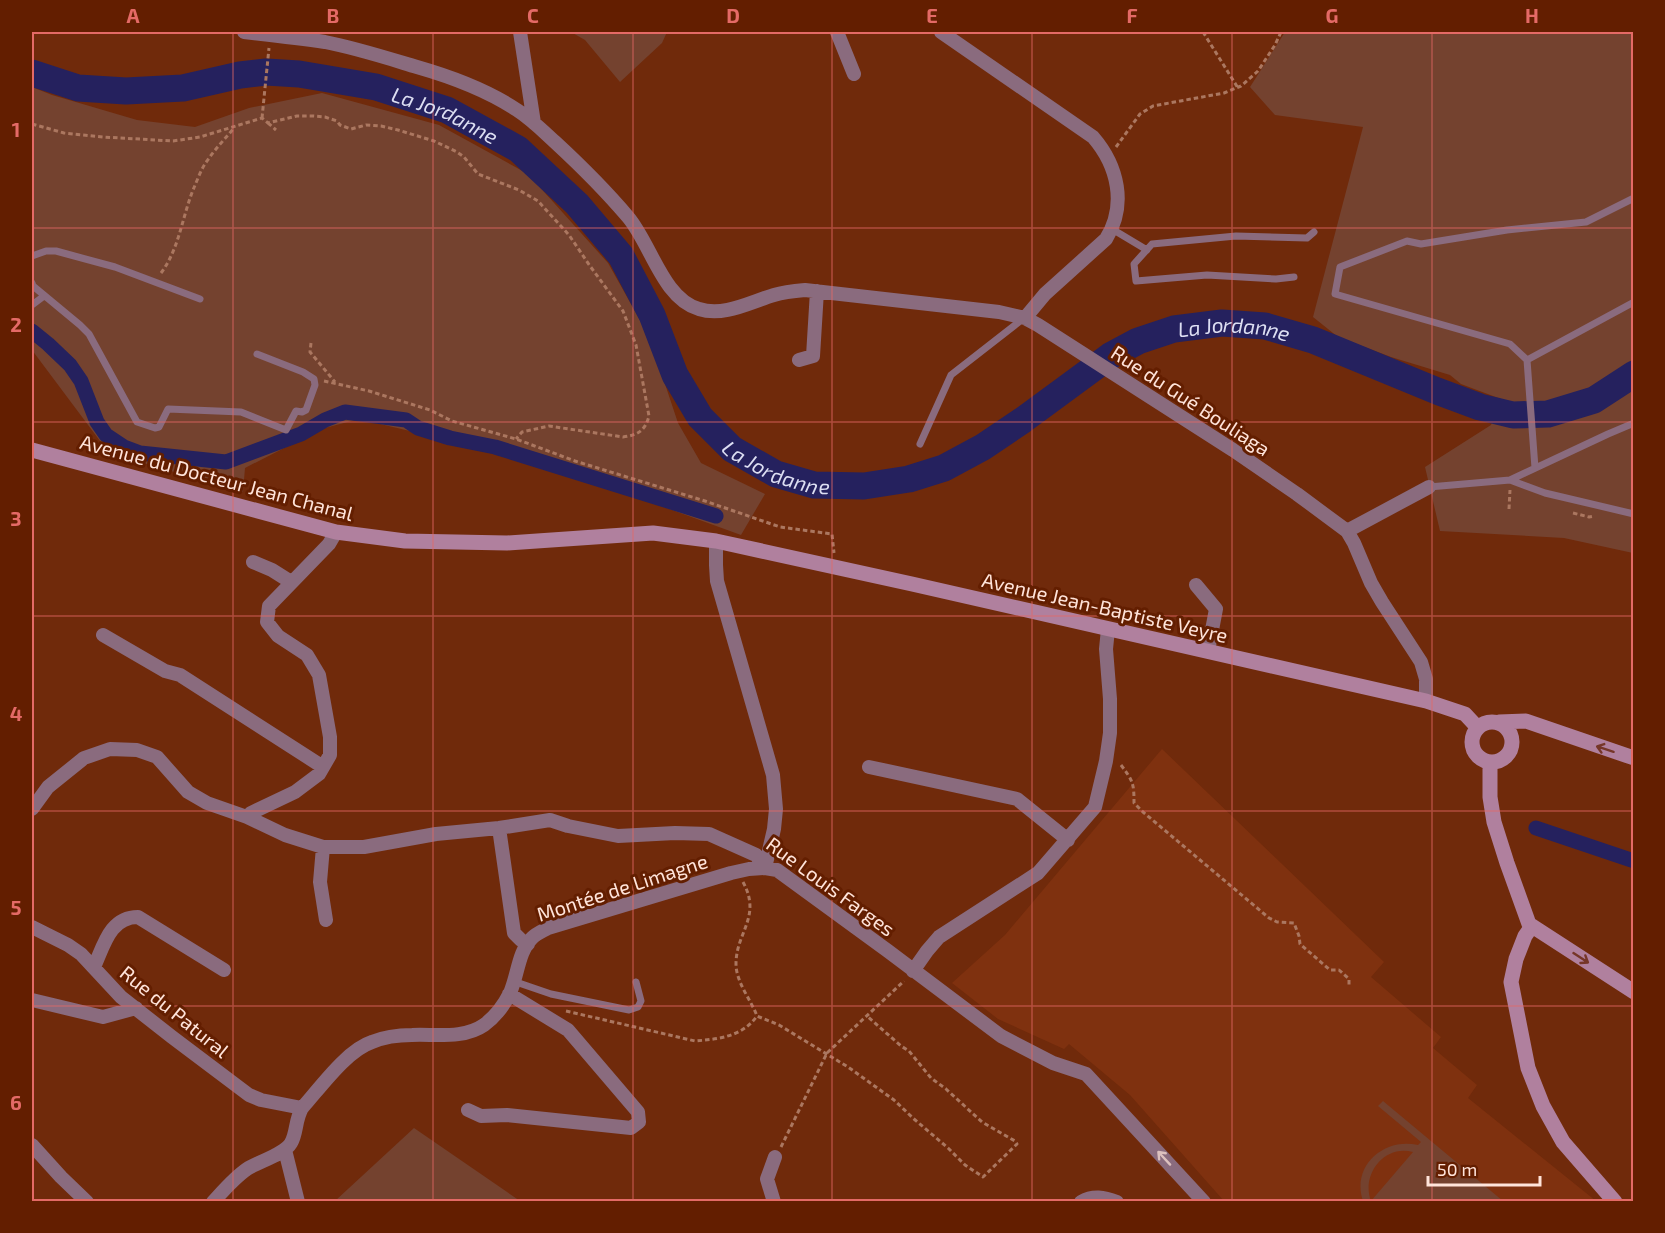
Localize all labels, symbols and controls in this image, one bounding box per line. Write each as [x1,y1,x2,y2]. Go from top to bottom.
text: A [126,3,140,27]
text: B [327,3,339,27]
text: C [527,3,539,27]
text: D [726,3,740,27]
text: E [926,3,938,27]
text: F [1126,3,1138,27]
text: G [1326,3,1338,27]
text: H [1525,3,1539,27]
water label: La Jordanne [389,81,503,148]
text: 1 [12,117,20,141]
water label: La Jordanne [1176,310,1293,345]
text: 2 [10,312,22,336]
street label: Rue du Gué Bouliaga [1107,340,1275,460]
street label: Avenue du Docteur Jean Chanal [78,429,356,525]
water label: La Jordanne [718,435,830,498]
text: 3 [10,506,22,530]
street label: Avenue Jean-Baptiste Veyre [980,567,1230,647]
text: 4 [10,701,23,725]
one-way arrow [1596,742,1615,753]
street label: Rue Louis Farges [762,831,900,941]
street label: Montée de Limagne [534,848,710,926]
text: 5 [10,895,22,919]
one-way arrow [1573,952,1589,964]
street label: Rue du Patural [116,960,234,1062]
text: 6 [10,1090,22,1114]
scale bar [1428,1149,1540,1187]
one-way arrow [1157,1151,1171,1166]
text: 50 m [1437,1158,1477,1180]

